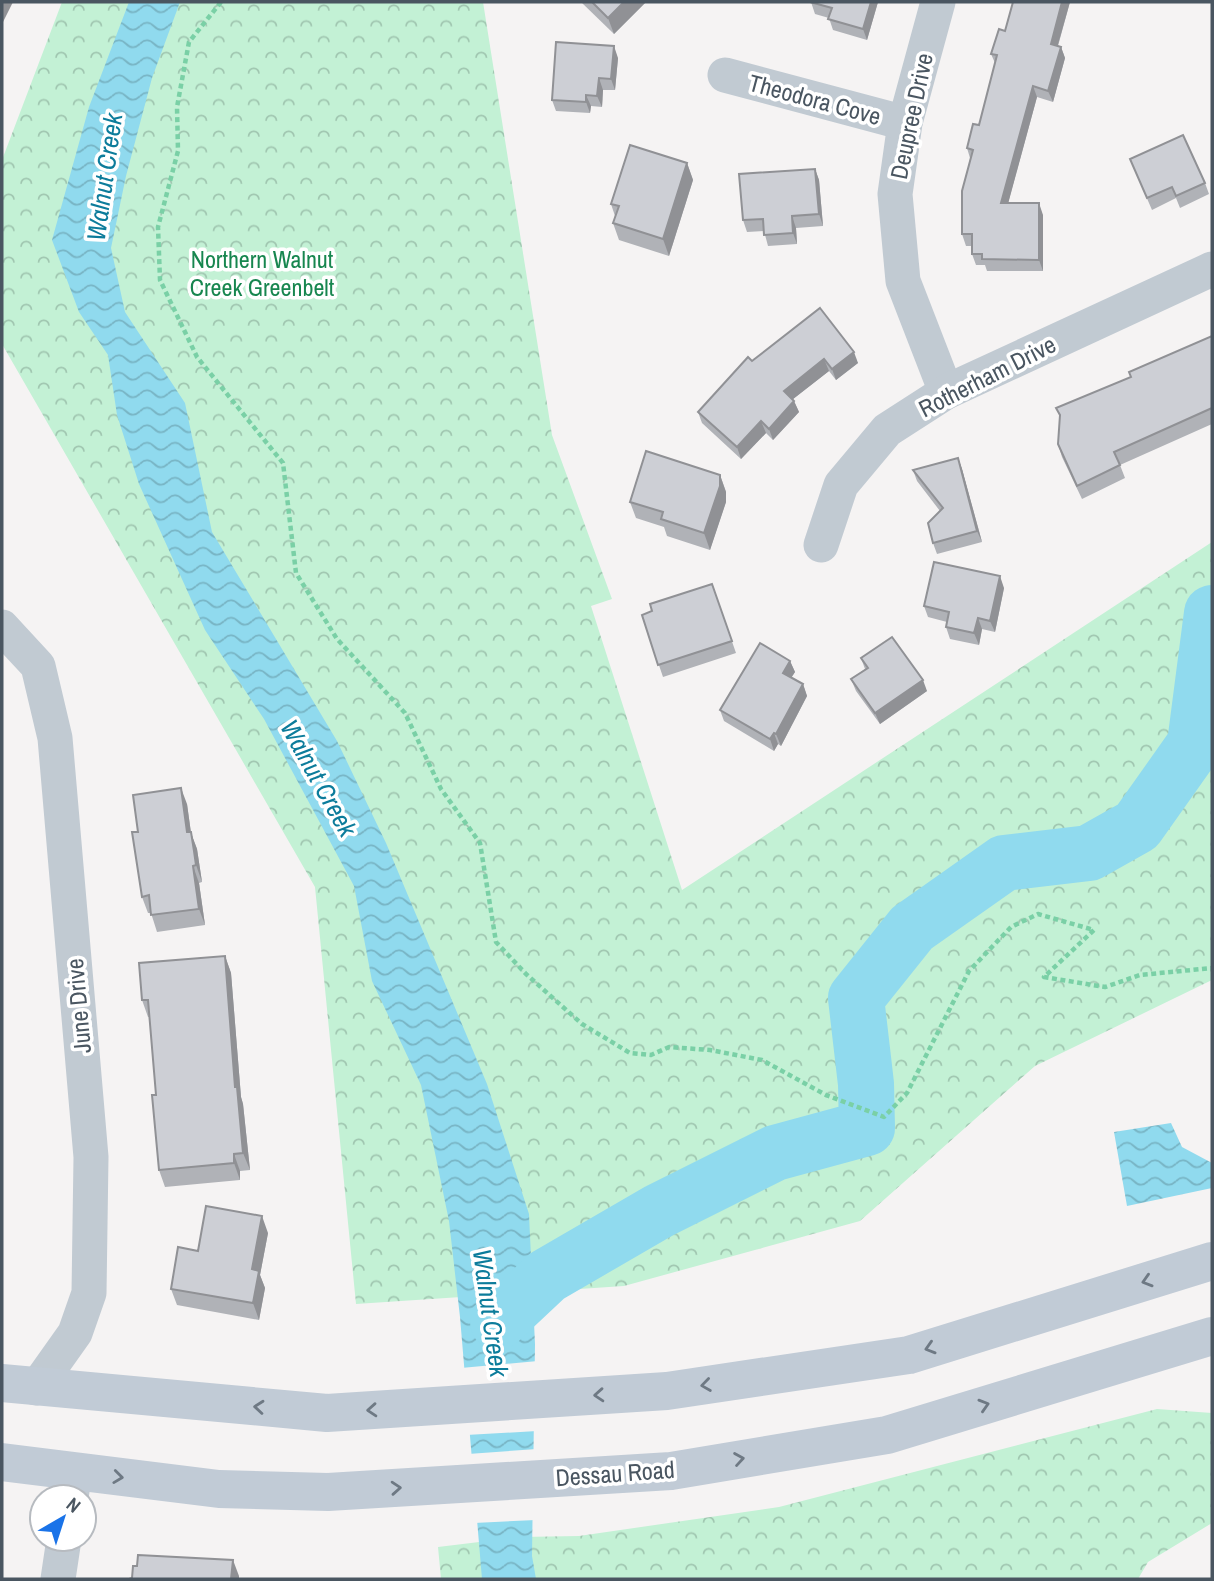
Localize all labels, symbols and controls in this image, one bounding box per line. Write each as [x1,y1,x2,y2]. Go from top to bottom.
street label: Deupree Drive [882,50,940,182]
street label: Theodora Cove [745,66,885,132]
water label: Walnut Creek [78,110,130,243]
park label: Northern Walnut Creek Greenbelt [190,243,335,303]
street label: Rotherham Drive [913,328,1061,424]
water label: Walnut Creek [272,713,366,844]
street label: June Drive [58,957,98,1055]
water label: Walnut Creek [465,1247,517,1380]
one-way arrow [1141,1272,1153,1287]
one-way arrow [924,1340,936,1355]
one-way arrow [700,1377,711,1392]
one-way arrow [593,1387,604,1402]
one-way arrow [978,1399,990,1414]
one-way arrow [253,1400,264,1415]
one-way arrow [366,1402,377,1417]
one-way arrow [733,1452,745,1467]
street label: Dessau Road [554,1453,676,1493]
one-way arrow [112,1469,124,1484]
one-way arrow [391,1480,402,1495]
north arrow [28,1483,98,1553]
text: N [61,1491,86,1518]

